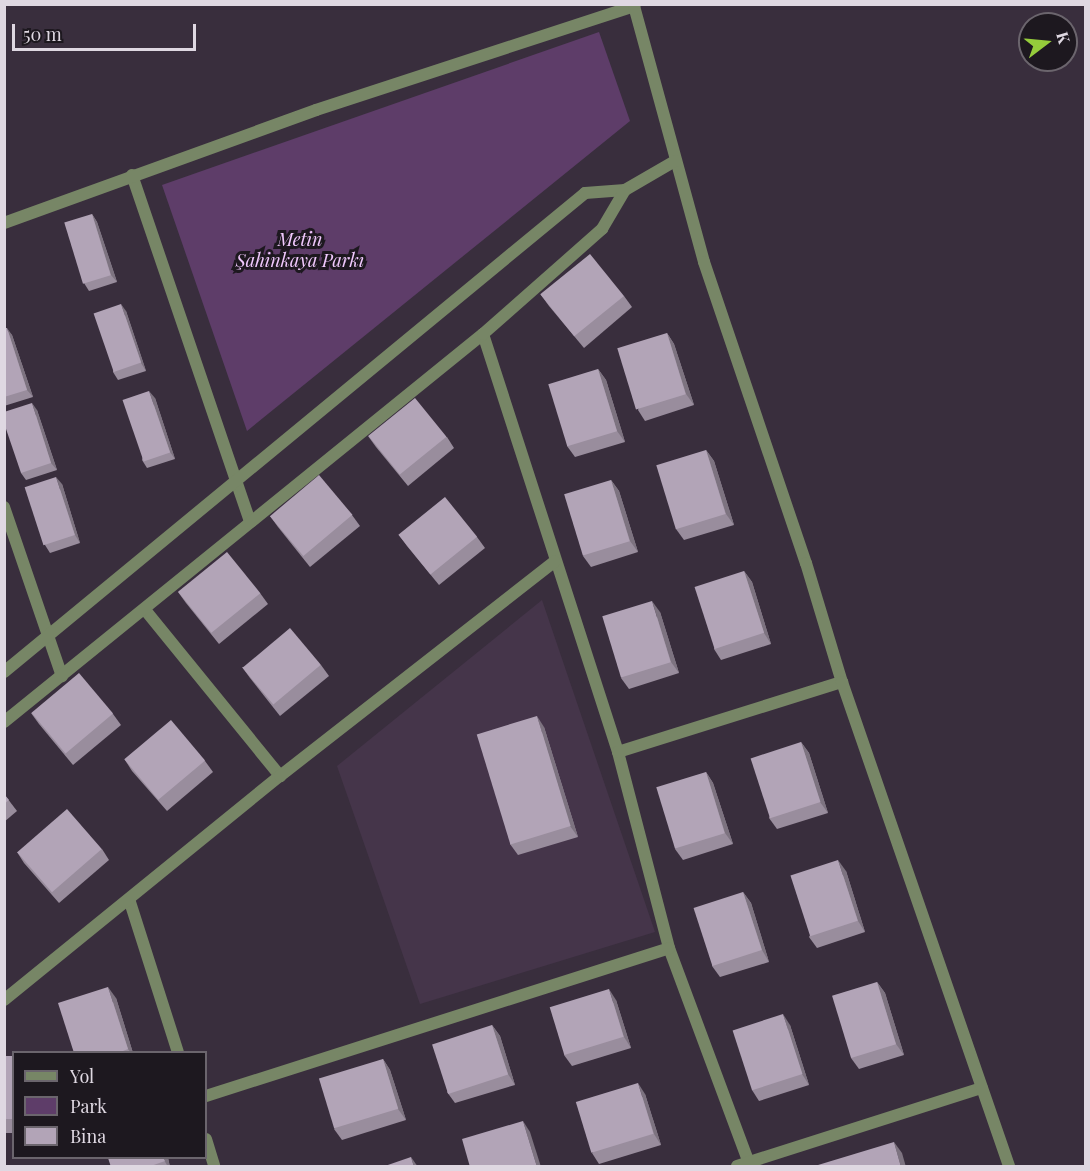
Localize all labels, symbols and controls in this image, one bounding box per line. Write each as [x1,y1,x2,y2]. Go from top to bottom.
scale bar [15,12,200,50]
north arrow [1018,12,1078,72]
text: 50 m [23,22,62,46]
text: K [1052,29,1076,46]
park label: Metin Şahinkaya Parkı [236,229,364,272]
legend [12,1051,207,1159]
text: Yol [70,1064,94,1088]
text: Park [70,1094,107,1118]
text: Bina [70,1124,106,1148]

